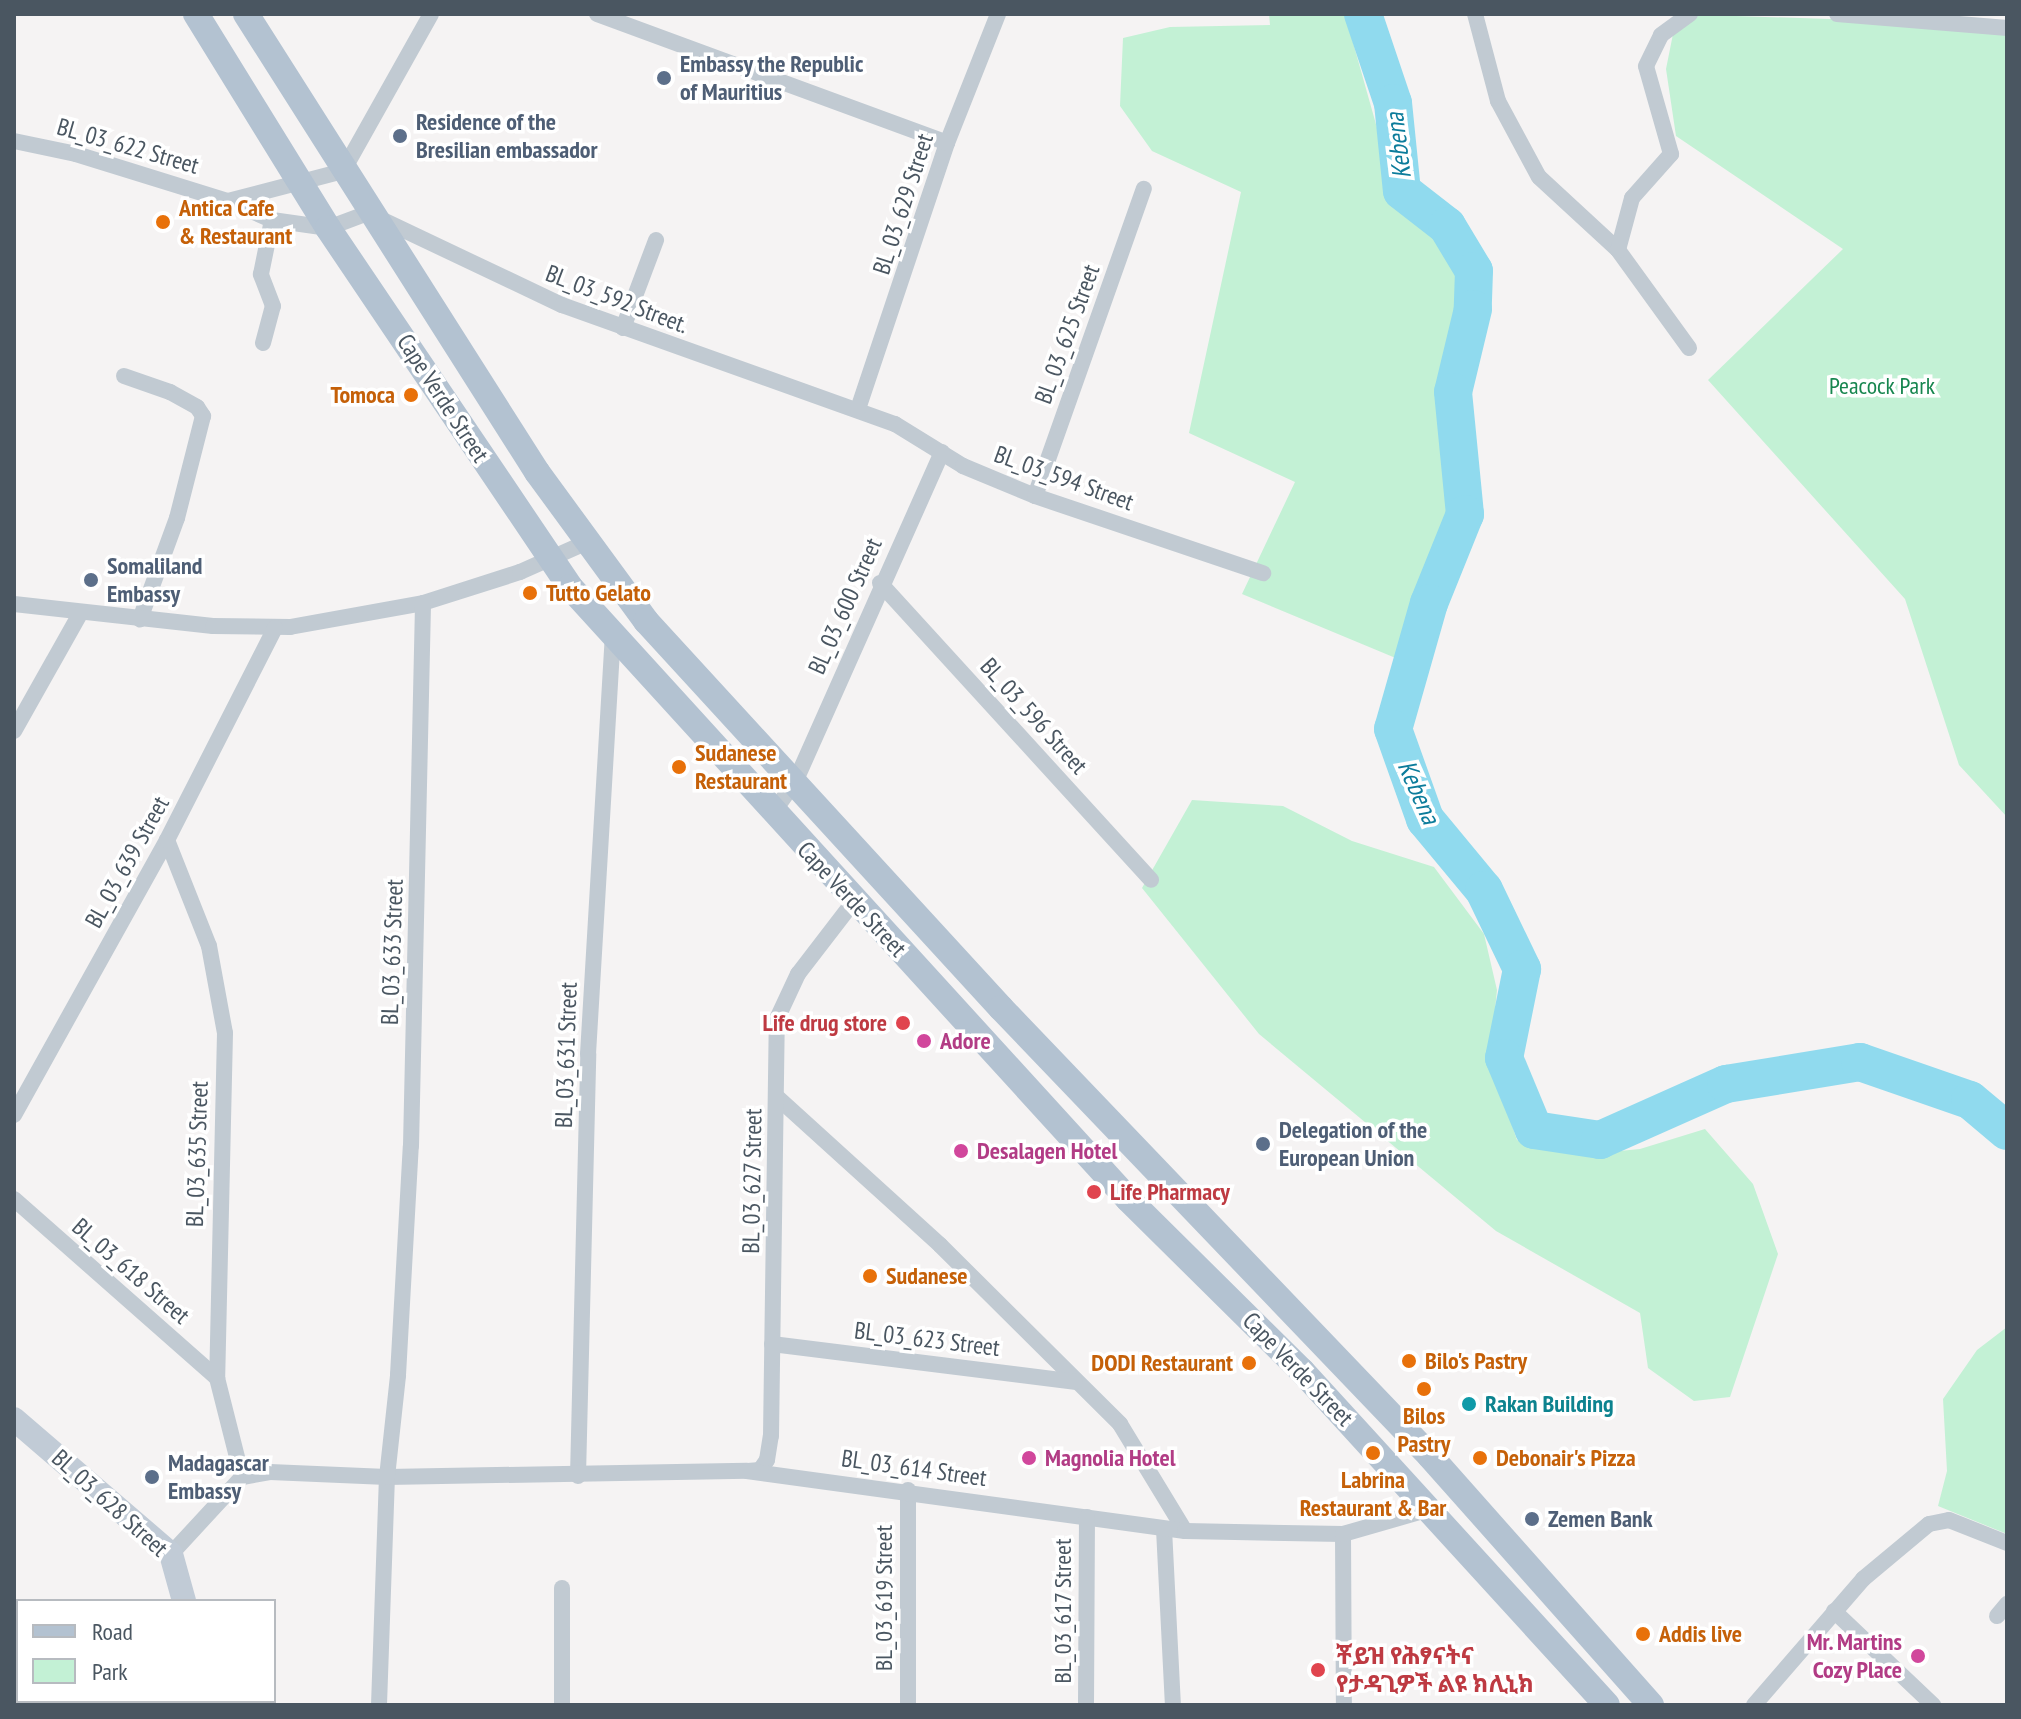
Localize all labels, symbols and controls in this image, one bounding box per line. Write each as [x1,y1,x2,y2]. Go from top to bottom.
place label: Embassy the Republic of Mauritius [680,50,864,106]
marker: Embassy the Republic of Mauritius [655,69,673,87]
place label: Residence of the Bresilian embassador [416,108,598,164]
water label: Kebena [1378,111,1418,181]
street label: BL_03_622 Street [54,112,202,180]
marker: Residence of the Bresilian embassador [391,127,409,145]
street label: BL_03_629 Street [867,130,939,278]
place label: Antica Cafe & Restaurant [179,194,292,250]
marker: Antica Cafe & Restaurant [154,213,172,231]
street label: BL_03_592 Street. [542,259,692,339]
street label: BL_03_625 Street [1028,260,1106,408]
street label: Cape Verde Street [391,328,495,468]
park label: Peacock Park [1829,372,1935,400]
place label: Tomoca [331,381,395,409]
marker: Tomoca [402,386,420,404]
street label: BL_03_594 Street [990,439,1138,517]
street label: BL_03_600 Street [802,533,888,679]
place label: Somaliland Embassy [107,552,202,608]
marker: Somaliland Embassy [82,571,100,589]
place label: Tutto Gelato [546,579,651,607]
marker: Tutto Gelato [521,584,539,602]
street label: BL_03_596 Street [974,652,1094,780]
place label: Sudanese Restaurant [695,739,787,795]
water label: Kebena [1391,755,1447,829]
marker: Sudanese Restaurant [670,758,688,776]
street label: BL_03_639 Street [79,791,175,933]
street label: Cape Verde Street [791,835,913,963]
street label: BL_03_633 Street [375,879,409,1025]
street label: BL_03_631 Street [549,982,583,1128]
place label: Life drug store [762,1009,887,1037]
marker: Life drug store [894,1014,912,1032]
place label: Adore [940,1027,991,1055]
marker: Adore [915,1032,933,1050]
street label: BL_03_635 Street [180,1081,214,1227]
street label: BL_03_627 Street [736,1108,768,1254]
place label: Delegation of the European Union [1279,1116,1427,1172]
marker: Delegation of the European Union [1254,1135,1272,1153]
place label: Desalagen Hotel [977,1137,1117,1165]
marker: Desalagen Hotel [952,1142,970,1160]
place label: Life Pharmacy [1110,1178,1230,1206]
marker: Life Pharmacy [1085,1183,1103,1201]
street label: BL_03_618 Street [66,1212,196,1330]
place label: Sudanese [886,1262,968,1290]
marker: Sudanese [861,1267,879,1285]
street label: Cape Verde Street [1237,1306,1359,1432]
street label: BL_03_623 Street [853,1316,1001,1362]
place label: Bilo's Pastry [1425,1347,1527,1375]
place label: DODI Restaurant [1091,1349,1233,1377]
marker: Bilo's Pastry [1400,1352,1418,1370]
marker: DODI Restaurant [1240,1354,1258,1372]
marker: Bilos Pastry [1415,1380,1433,1398]
place label: Rakan Building [1485,1390,1614,1418]
marker: Rakan Building [1460,1395,1478,1413]
place label: Bilos Pastry [1398,1402,1450,1458]
street label: BL_03_628 Street [46,1443,174,1563]
street label: BL_03_614 Street [840,1444,988,1492]
place label: Magnolia Hotel [1045,1444,1176,1472]
marker: Labrina Restaurant & Bar [1364,1444,1382,1462]
place label: Debonair's Pizza [1496,1444,1636,1472]
place label: Madagascar Embassy [168,1449,269,1505]
marker: Magnolia Hotel [1020,1449,1038,1467]
marker: Debonair's Pizza [1471,1449,1489,1467]
place label: Labrina Restaurant & Bar [1300,1466,1446,1522]
marker: Madagascar Embassy [143,1468,161,1486]
place label: Zemen Bank [1548,1505,1653,1533]
marker: Zemen Bank [1523,1510,1541,1528]
street label: BL_03_619 Street [870,1525,898,1671]
street label: BL_03_617 Street [1049,1538,1077,1684]
legend [16,1599,276,1703]
text: Road [92,1616,133,1647]
place label: Addis live [1659,1620,1742,1648]
marker: Addis live [1634,1625,1652,1643]
place label: Mr. Martins Cozy Place [1805,1628,1902,1684]
place label: ቾይዝ የሕፃናትና የታዳጊዎች ልዩ ክሊኒክ [1336,1642,1534,1698]
marker: Mr. Martins Cozy Place [1909,1647,1927,1665]
text: Park [92,1656,128,1687]
marker: ቾይዝ የሕፃናትና የታዳጊዎች ልዩ ክሊኒክ [1307,1659,1329,1681]

